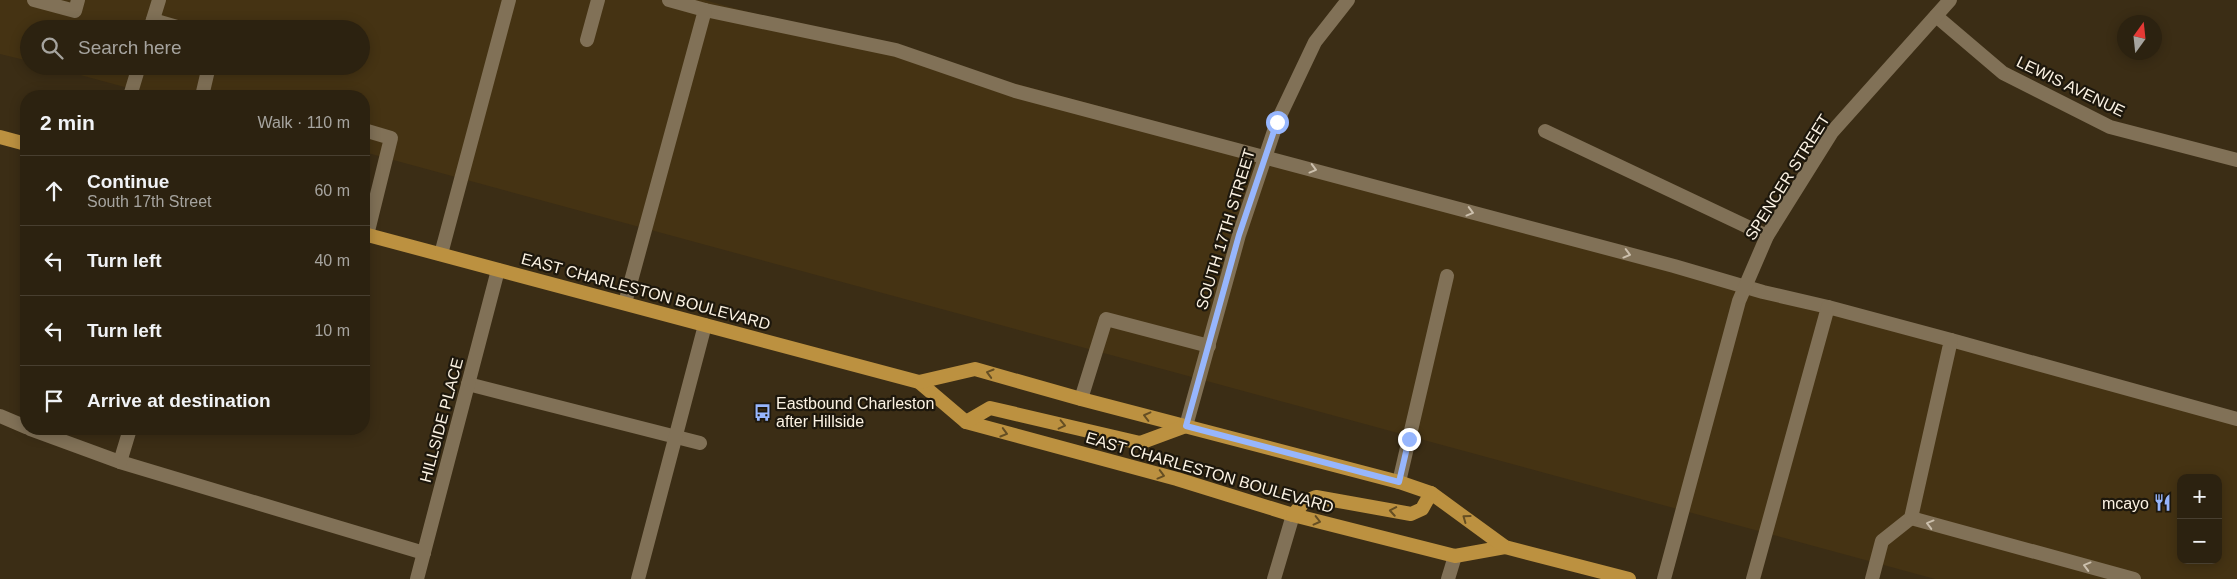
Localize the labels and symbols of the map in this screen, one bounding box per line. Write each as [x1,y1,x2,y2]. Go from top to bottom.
north arrow [2117,15,2162,60]
street label: LEWIS AVENUE [2014,53,2128,120]
route start [1266,111,1289,134]
street label: SPENCER STREET [1742,111,1833,243]
street label: SOUTH 17TH STREET [1193,147,1258,312]
one-way arrow [1308,163,1316,173]
one-way arrow [1465,206,1473,216]
one-way arrow [1622,248,1630,258]
street label: EAST CHARLESTON BOULEVARD [520,250,772,333]
street label: HILLSIDE PLACE [417,356,466,484]
one-way arrow [986,368,994,379]
place label: Eastbound Charleston after Hillside [776,395,934,430]
bus stop icon: Eastbound Charleston after Hillside [752,402,772,422]
one-way arrow [1142,411,1151,422]
one-way arrow [1057,419,1066,430]
one-way arrow [1000,427,1008,437]
route end [1398,428,1421,451]
street label: EAST CHARLESTON BOULEVARD [1084,429,1336,516]
one-way arrow [1157,469,1166,480]
restaurant icon: mcayo [2153,493,2173,513]
place label: mcayo [2102,495,2149,512]
one-way arrow [1389,507,1398,517]
one-way arrow [1313,515,1322,526]
one-way arrow [1462,515,1472,524]
one-way arrow [1927,519,1935,529]
one-way arrow [2084,562,2092,572]

